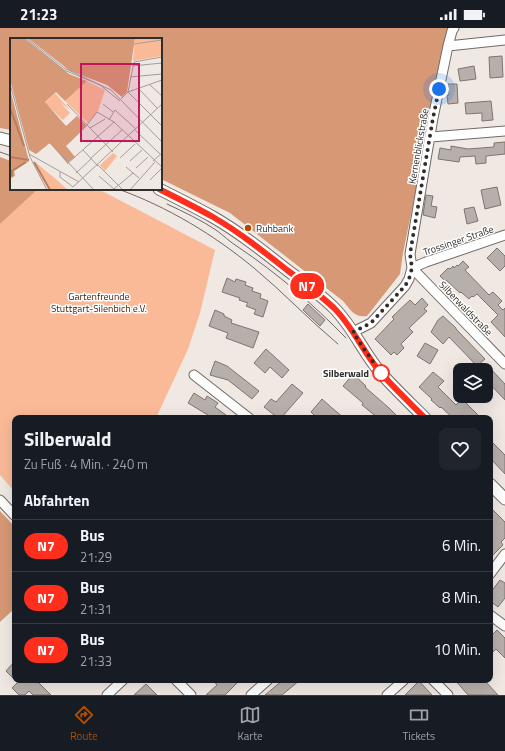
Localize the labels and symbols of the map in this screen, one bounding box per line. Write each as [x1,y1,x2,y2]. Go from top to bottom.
inset map [10,38,162,190]
your location [429,79,449,99]
street label: Kernenblickstraße [404,107,432,185]
place label: Ruhbank [256,221,293,236]
street label: Trossinger Straße [421,221,496,260]
marker: Ruhbank [243,223,253,233]
line badge: N7 [289,273,325,299]
street label: Silberwaldstraße [435,277,496,339]
park label: Gartenfreunde Stuttgart-Silenbich e.V. [51,289,147,316]
marker: Silberwald [372,364,390,382]
place label: Silberwald [323,366,369,381]

